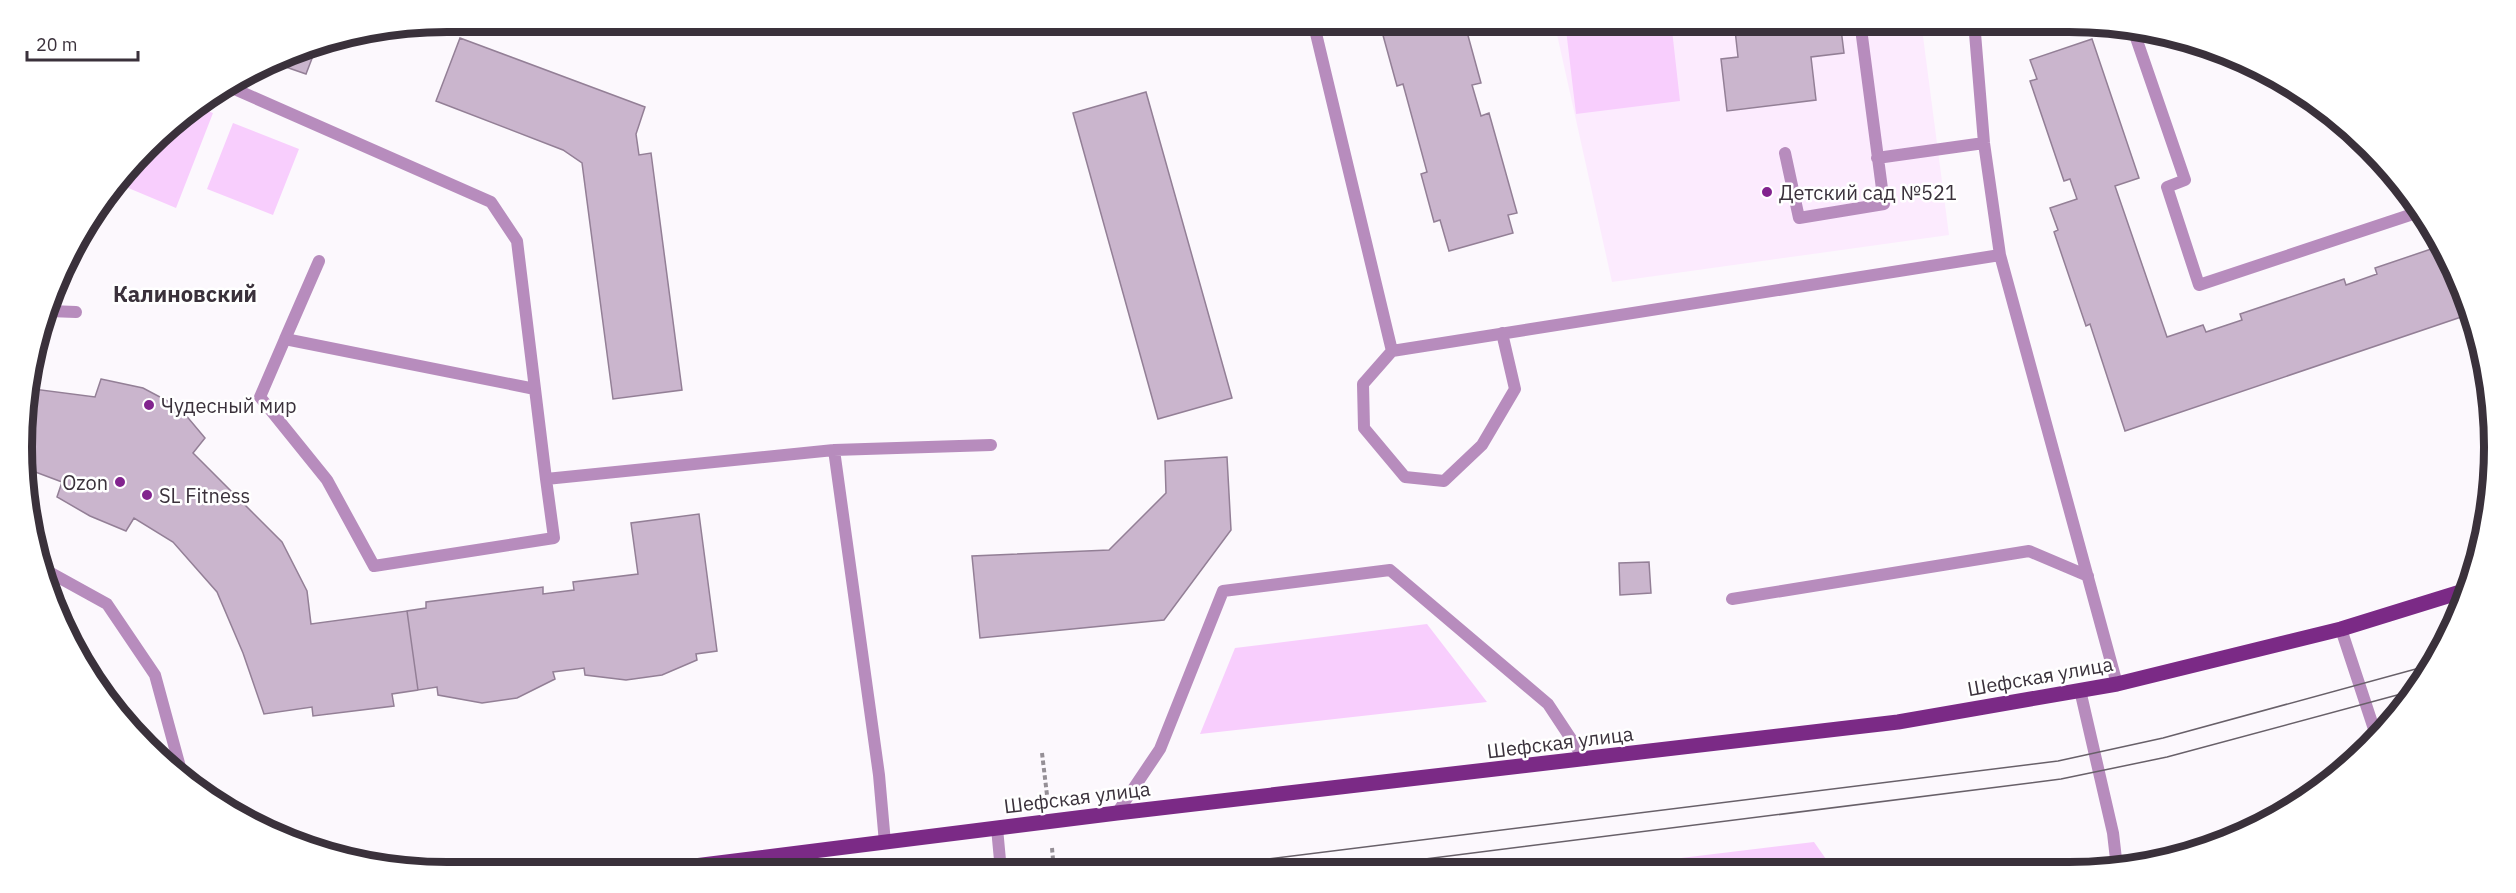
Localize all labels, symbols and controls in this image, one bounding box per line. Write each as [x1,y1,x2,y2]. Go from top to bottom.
scale bar [27,24,138,62]
text: 20 m [36,33,78,56]
place label: Детский сад №521 [1779,179,1957,206]
marker: Детский сад №521 [1760,185,1774,199]
district label: Калиновский [113,279,257,308]
place label: Чудесный мир [161,392,297,419]
marker: Чудесный мир [142,398,156,412]
place label: Ozon [62,469,108,496]
marker: Ozon [113,475,127,489]
place label: SL Fitness [159,482,250,509]
marker: SL Fitness [140,488,154,502]
street label: Шефская улица [1965,650,2115,702]
street label: Шефская улица [1485,720,1635,764]
street label: Шефская улица [1002,775,1152,819]

